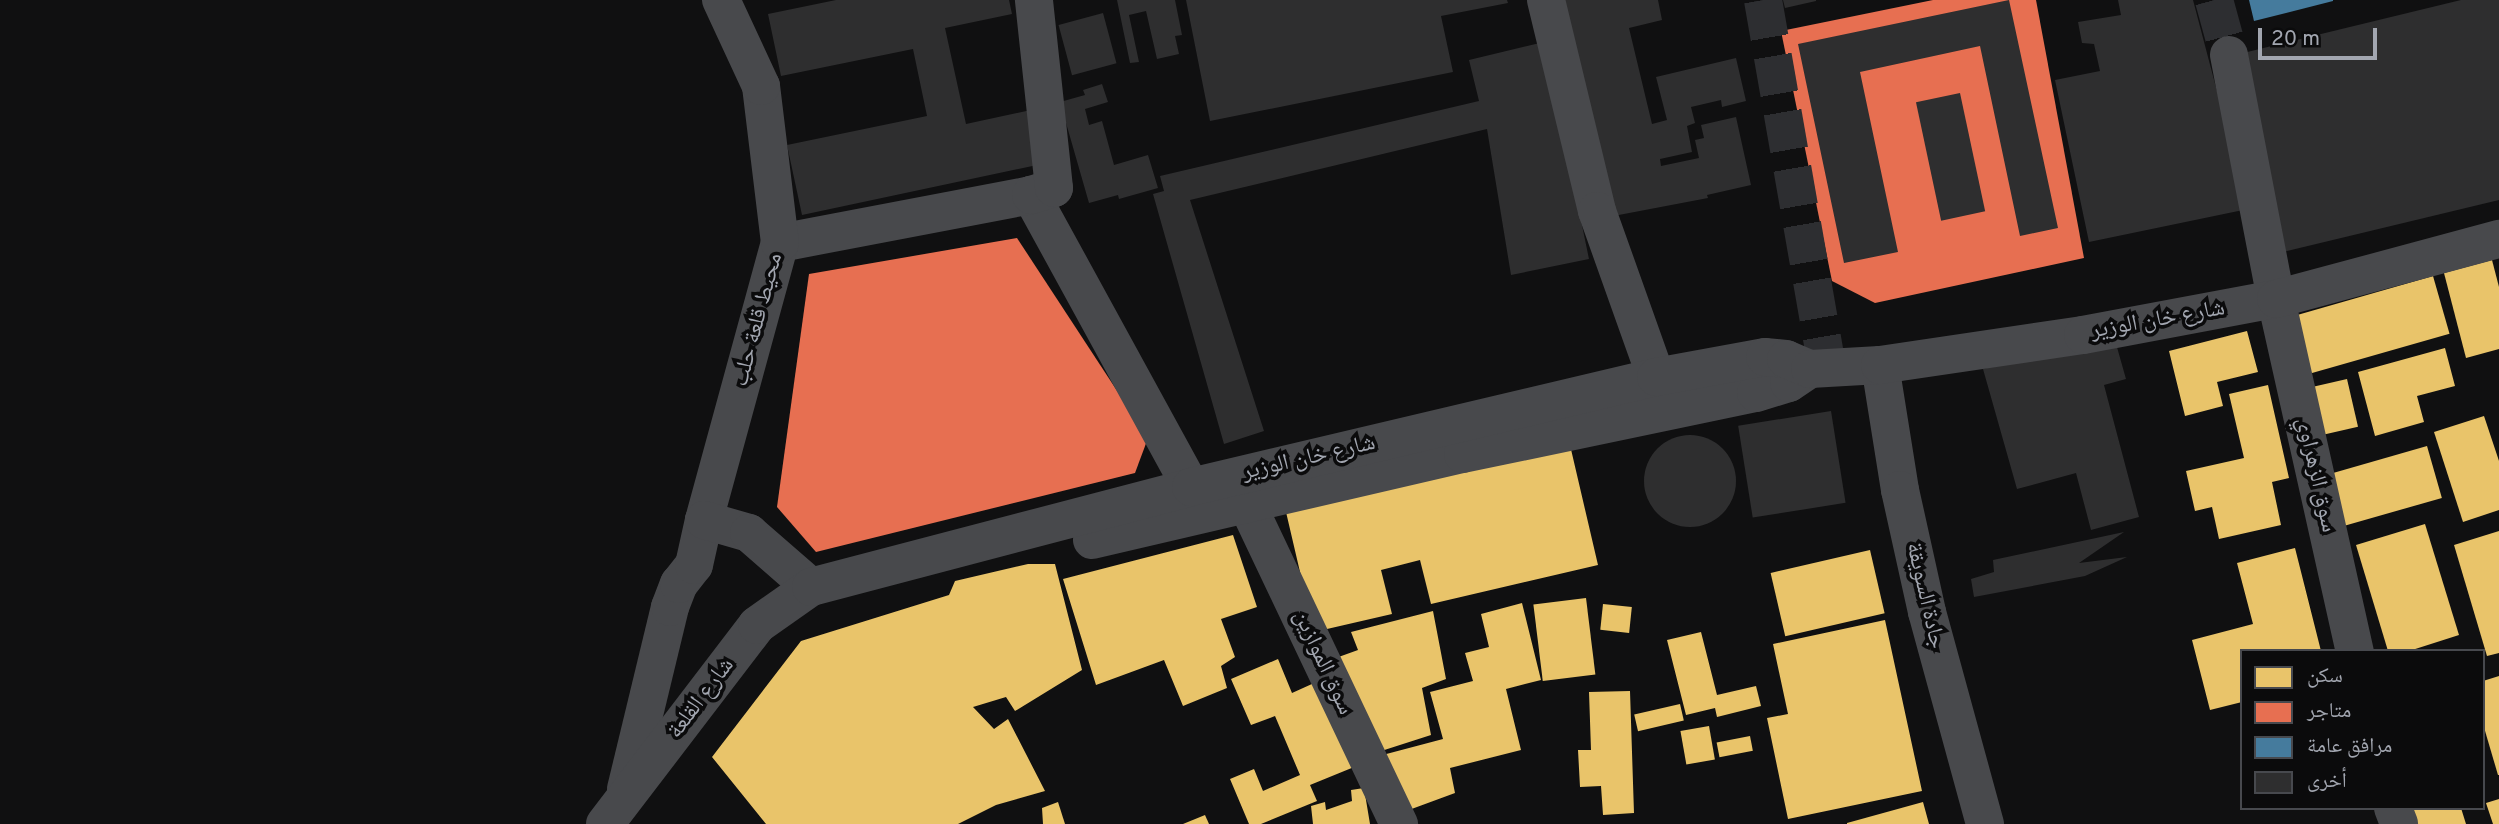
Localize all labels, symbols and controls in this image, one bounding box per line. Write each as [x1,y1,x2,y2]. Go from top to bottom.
scale bar [2261,14,2380,58]
text: 20 m [2271,26,2320,53]
street label: محيط قلعة حلب [728,250,790,390]
street label: شارع خان الوزير [2089,296,2227,346]
street label: سوق الزهراوي [2288,415,2342,535]
street label: شارع خان الوزير [1240,430,1378,488]
street label: جادة السويقة [1898,540,1950,652]
street label: سوق الموازين [1286,606,1358,720]
legend [2240,649,2485,810]
street label: شارع القلعة [663,653,741,745]
text: سكن [2307,663,2343,690]
text: متاجر [2307,698,2351,725]
text: مرافق عامة [2307,733,2392,760]
text: أخرى [2307,768,2347,795]

